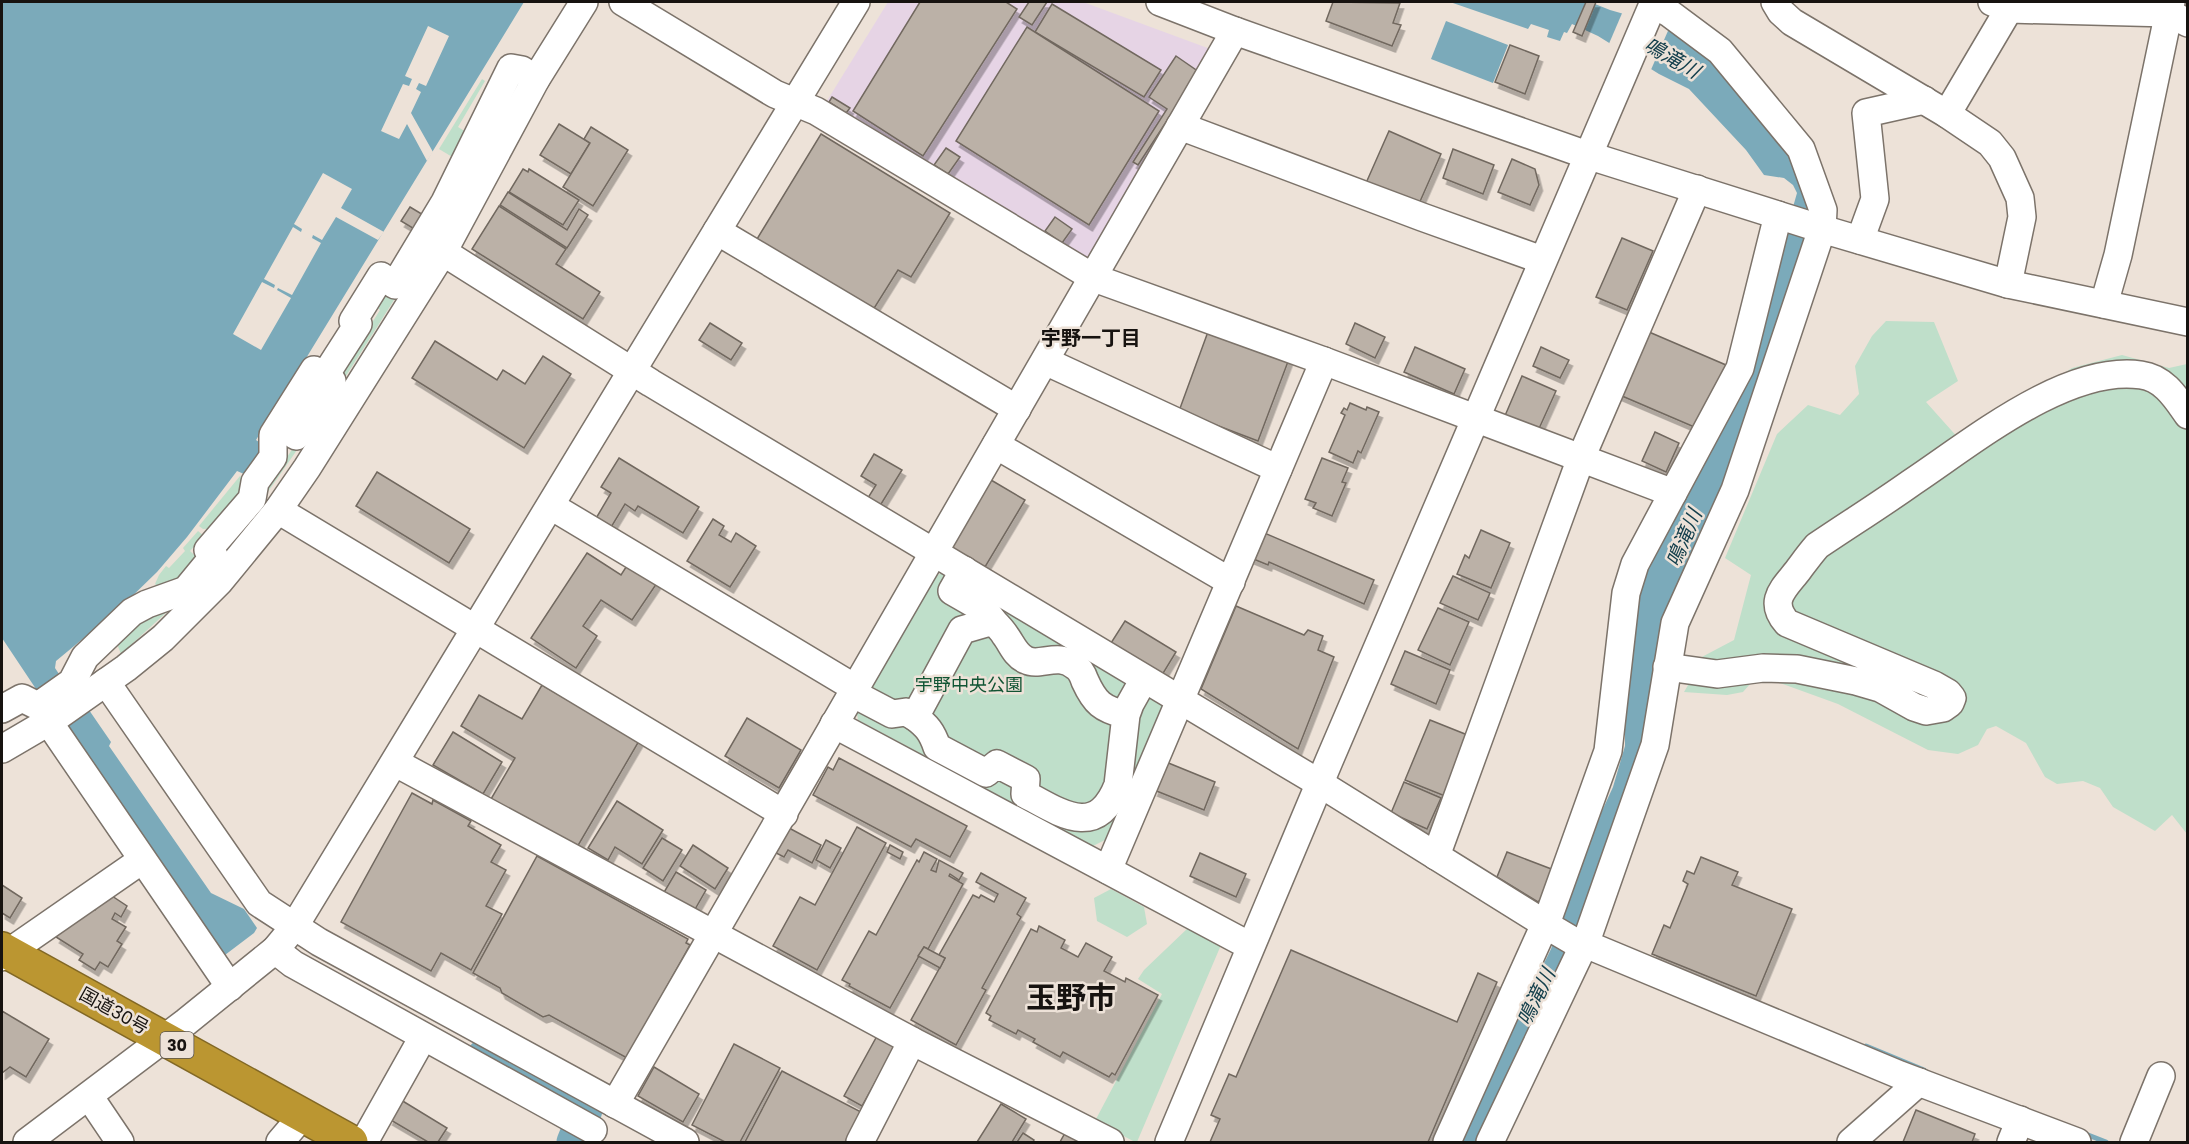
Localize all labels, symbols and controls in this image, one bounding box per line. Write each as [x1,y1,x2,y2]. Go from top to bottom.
water label: 鳴滝川 [1639,31,1707,86]
district label: 宇野一丁目 [1041,324,1141,352]
water label: 鳴滝川 [1659,503,1709,571]
park label: 宇野中央公園 [915,672,1023,697]
water label: 鳴滝川 [1510,962,1563,1030]
district label: 玉野市 [1026,976,1116,1019]
street label: 国道30号 [75,981,153,1040]
road number: 30 [160,1032,194,1058]

